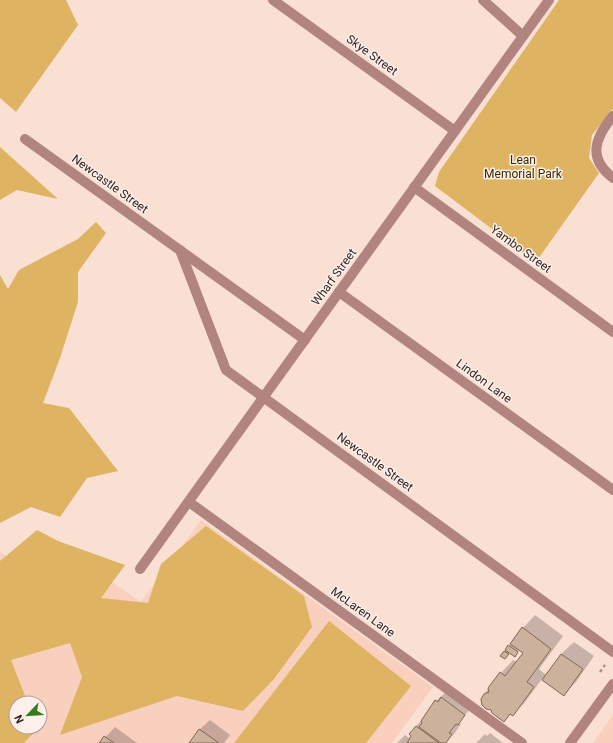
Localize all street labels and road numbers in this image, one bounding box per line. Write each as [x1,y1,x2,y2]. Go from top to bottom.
street label: Skye Street [344,32,400,78]
street label: Newcastle Street [69,152,151,216]
street label: Yambo Street [488,222,554,276]
street label: Wharf Street [309,246,359,308]
street label: Lindon Lane [454,356,514,406]
street label: Newcastle Street [334,430,416,494]
street label: McLaren Lane [328,584,398,640]

